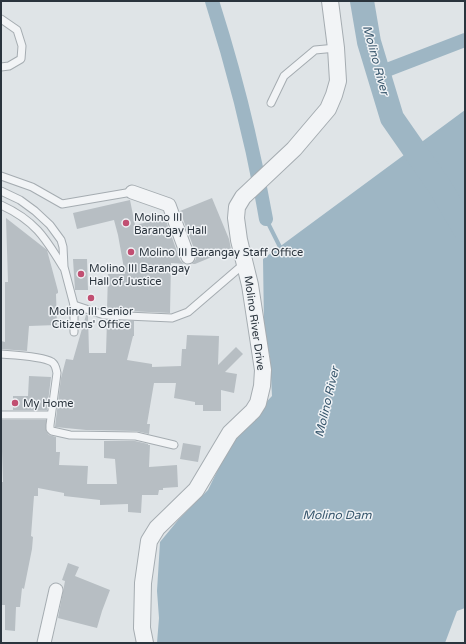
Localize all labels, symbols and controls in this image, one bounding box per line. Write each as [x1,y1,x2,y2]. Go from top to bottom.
water label: Molino River [360,24,392,98]
place label: Molino III Barangay Hall [134,211,207,237]
marker: Molino III Barangay Hall [121,218,131,228]
place label: Molino III Barangay Staff Office [139,246,303,259]
marker: Molino III Barangay Staff Office [126,247,136,257]
place label: Molino III Barangay Hall of Justice [89,262,190,288]
marker: Molino III Barangay Hall of Justice [76,269,86,279]
street label: Molino River Drive [241,275,268,371]
marker: Molino III Senior Citizens' Office [86,293,96,303]
place label: Molino III Senior Citizens' Office [49,305,134,331]
water label: Molino River [312,364,342,438]
place label: My Home [23,397,73,410]
marker: My Home [10,398,20,408]
water label: Molino Dam [302,508,373,522]

